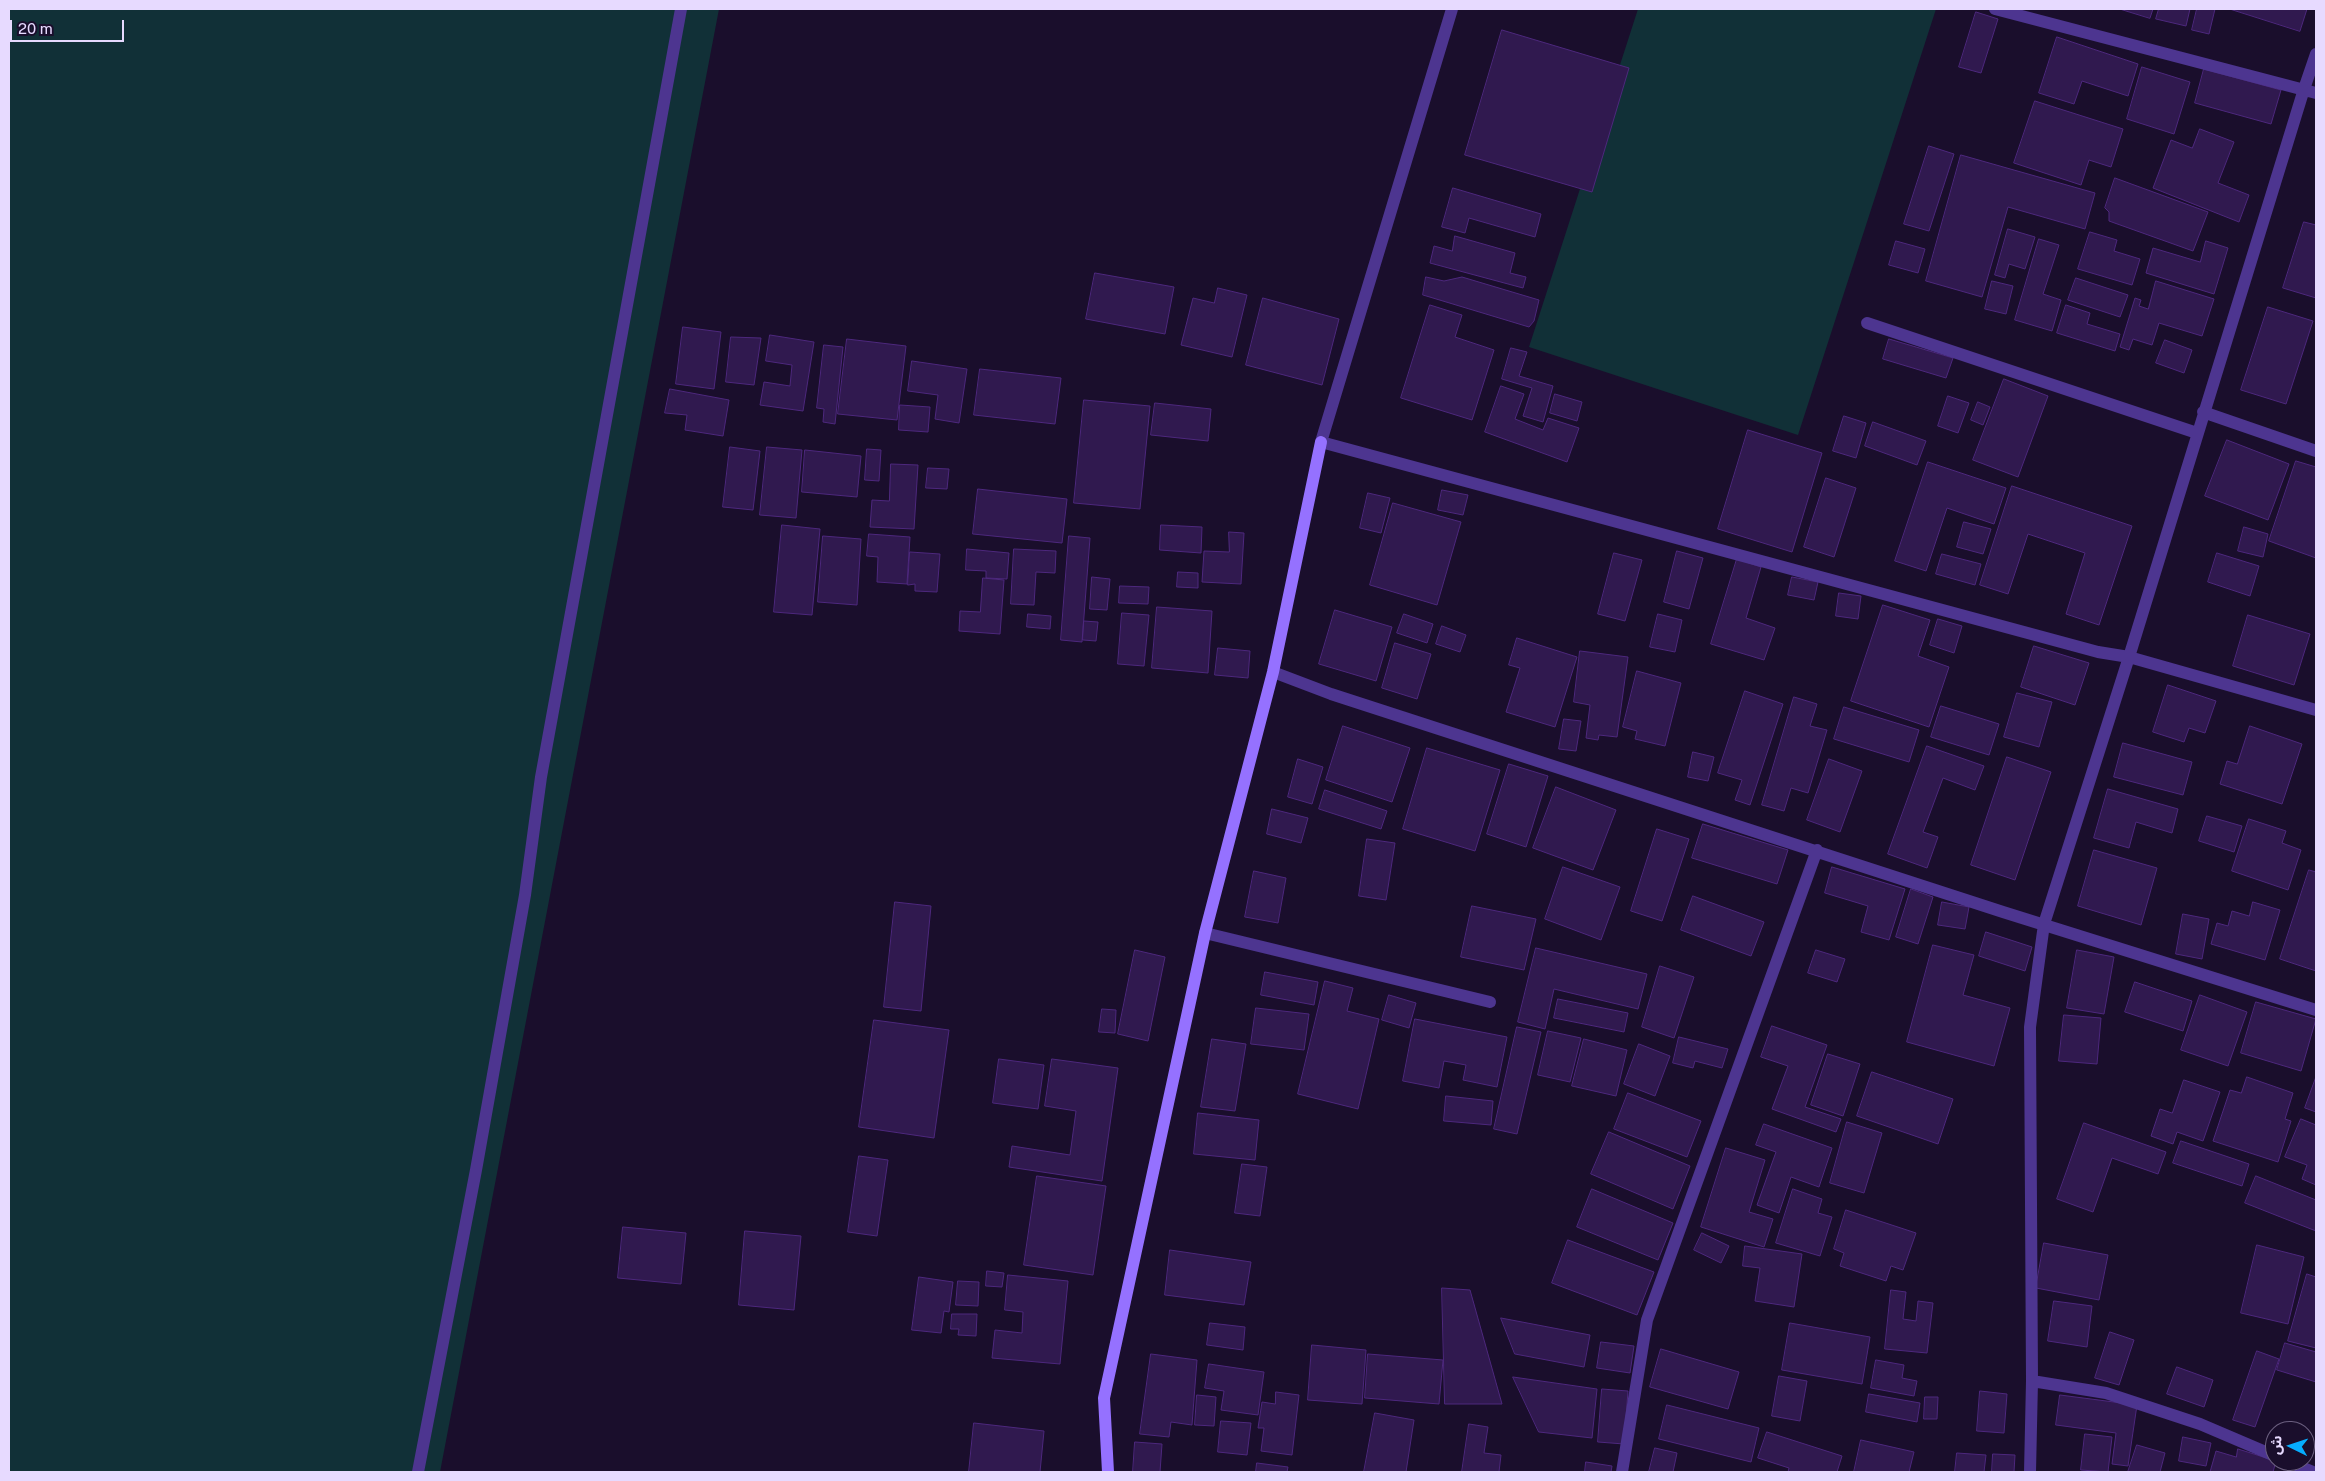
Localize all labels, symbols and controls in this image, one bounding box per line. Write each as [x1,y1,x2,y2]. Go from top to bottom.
scale bar [12,10,126,42]
text: 20 m [18,20,53,37]
north arrow [2265,1421,2315,1471]
text: ش [2267,1435,2285,1455]

